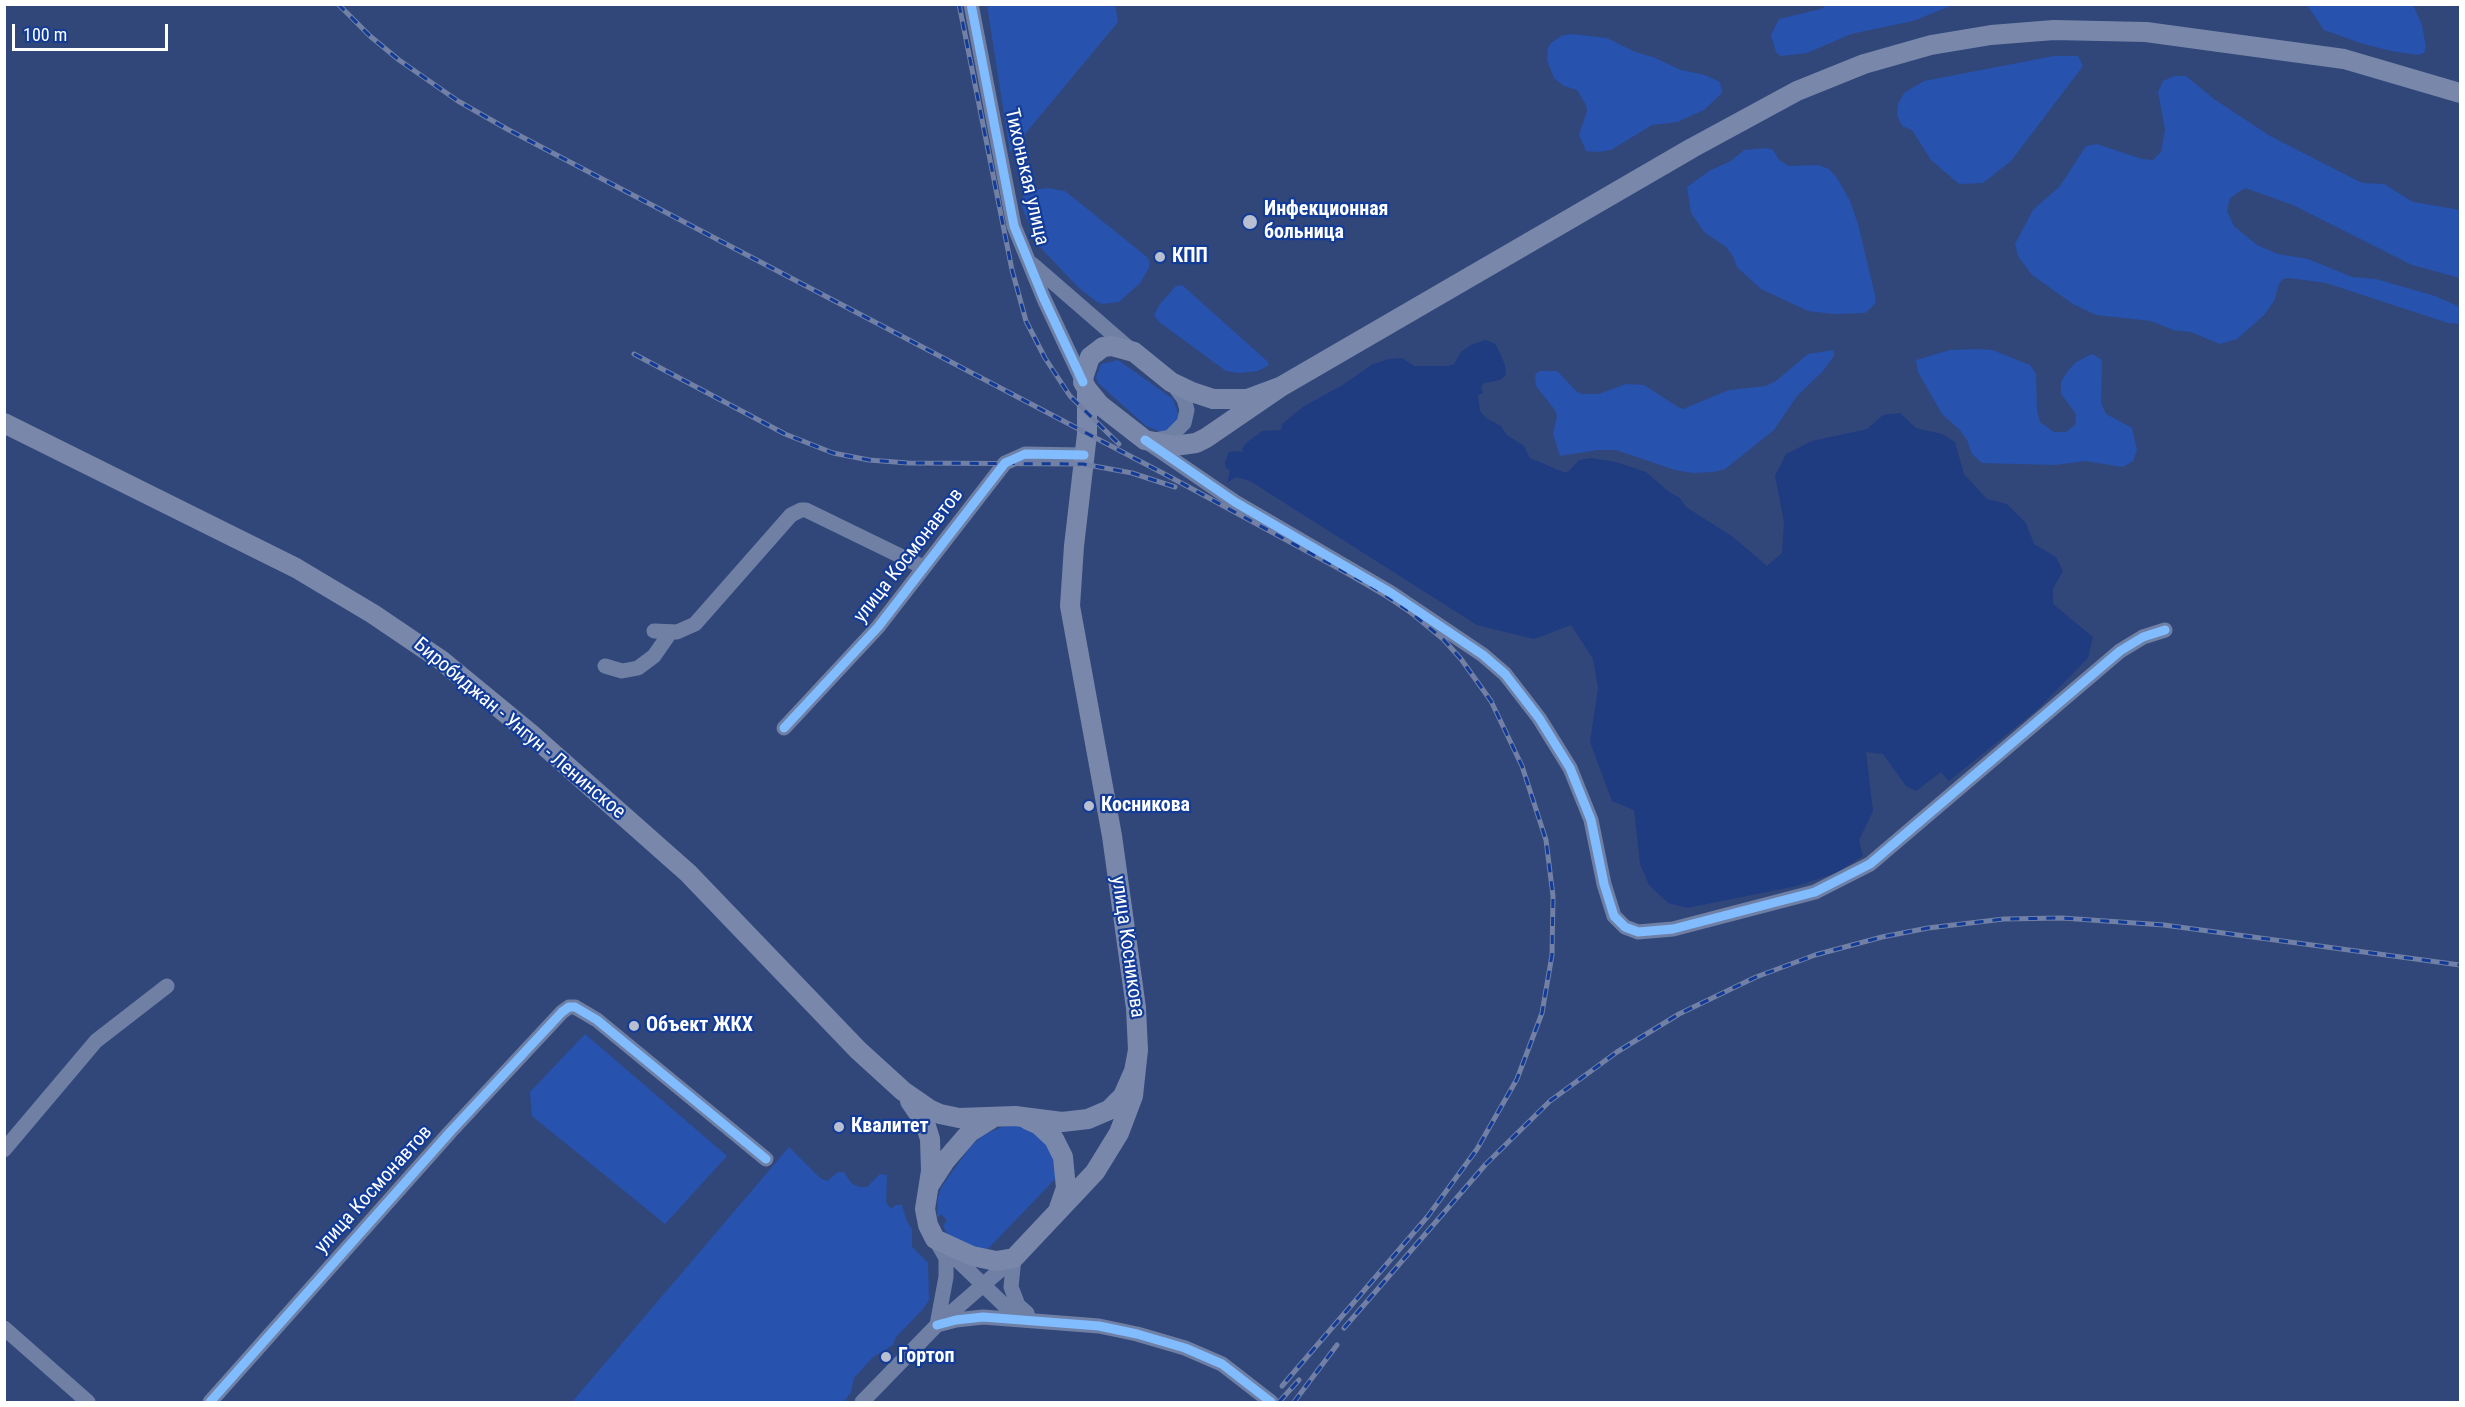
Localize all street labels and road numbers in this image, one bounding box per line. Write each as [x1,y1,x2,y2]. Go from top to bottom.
street label: Тихонькая улица [999,106,1053,248]
street label: улица Космонавтов [849,484,969,628]
street label: Биробиджан - Унгун - Ленинское [408,633,630,825]
street label: улица Косникова [1105,875,1149,1019]
street label: улица Космонавтов [310,1121,438,1259]

